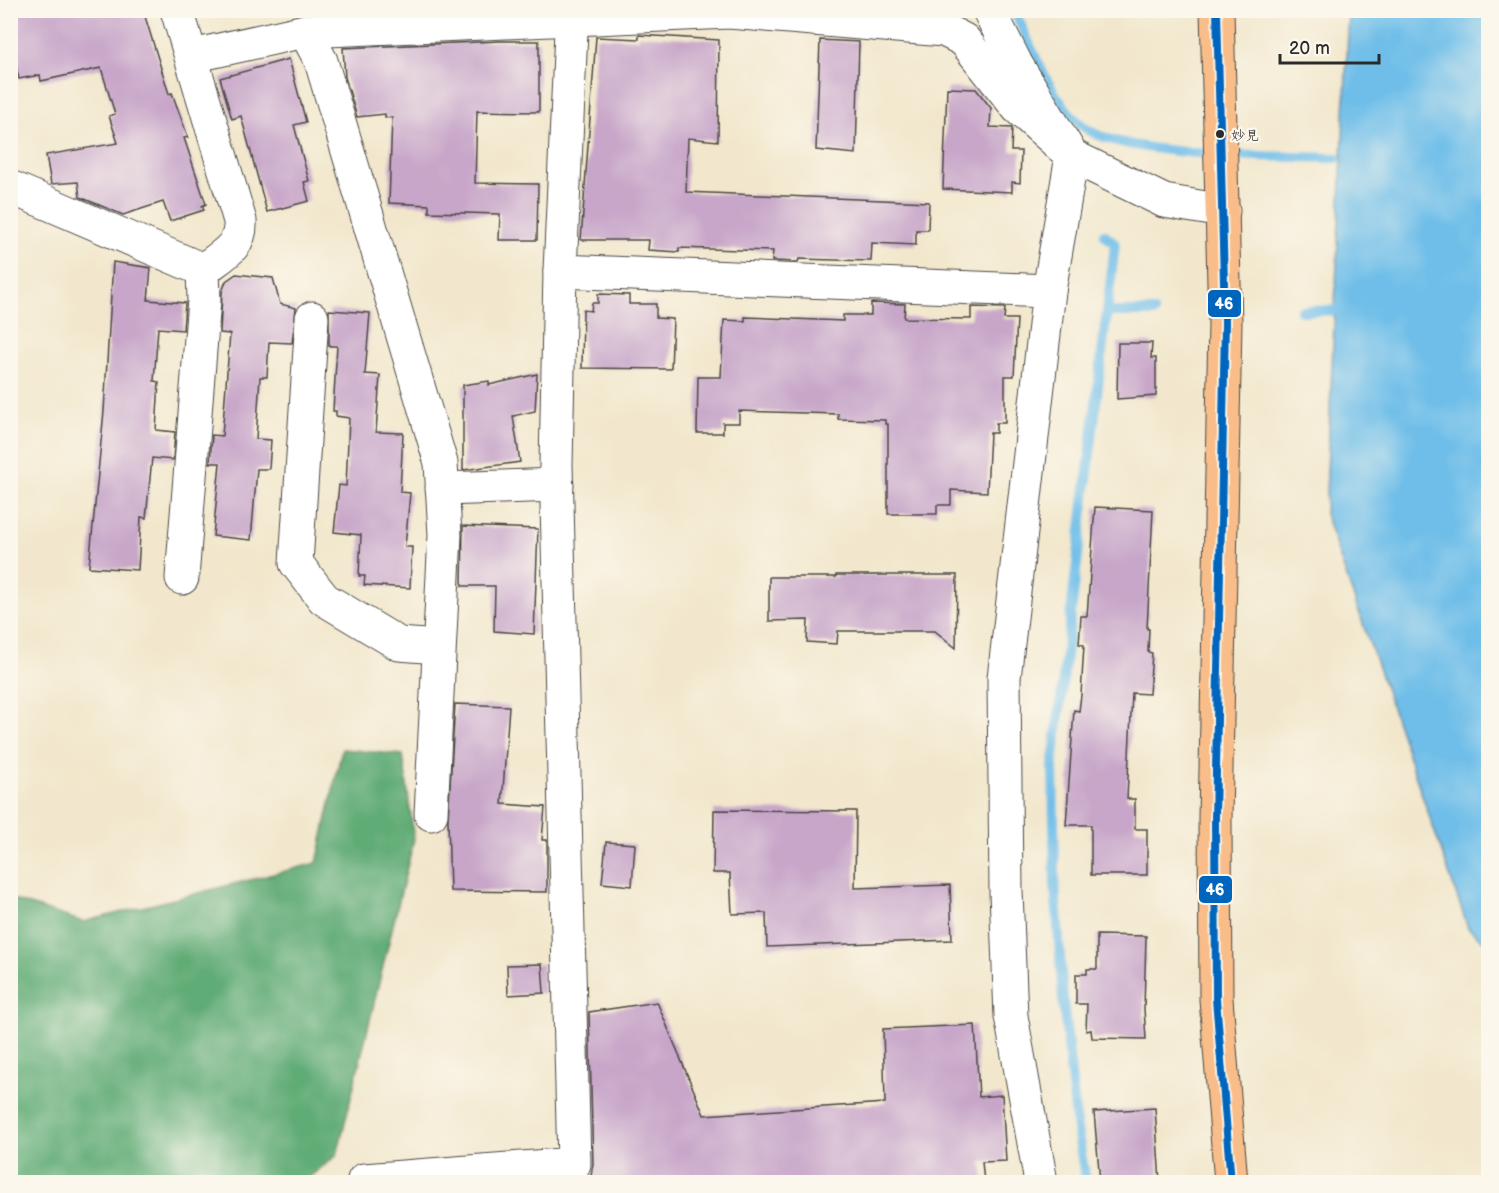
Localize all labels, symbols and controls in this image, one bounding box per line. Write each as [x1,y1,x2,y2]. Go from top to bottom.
scale bar [1280,27,1379,65]
text: 20 m [1289,38,1330,59]
place label: 妙見 [1231,127,1259,144]
marker: 妙見 [1214,128,1226,140]
line badge: 46 [1207,289,1242,318]
text: 46 [1214,295,1234,314]
line badge: 46 [1198,875,1233,904]
text: 46 [1205,881,1225,900]

